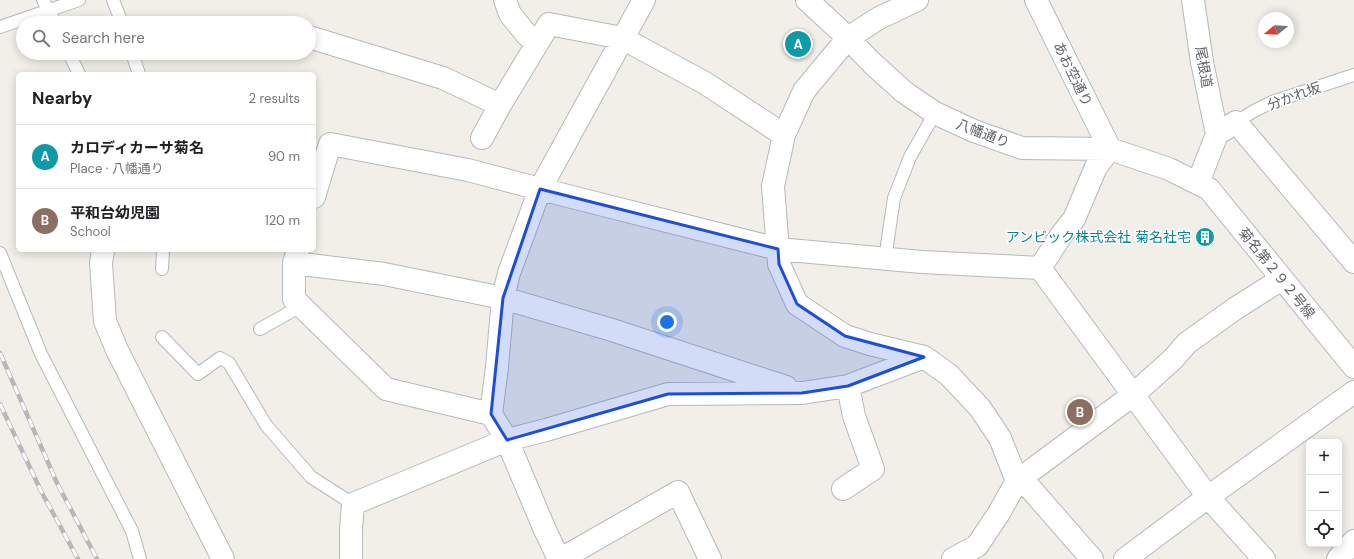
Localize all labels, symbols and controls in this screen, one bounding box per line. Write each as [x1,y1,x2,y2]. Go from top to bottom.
north arrow [1258,12,1294,48]
search box [16,16,316,60]
icon: search [30,27,52,49]
text: Search here [62,28,145,48]
pin: A [785,29,811,59]
street label: あお空通り [1050,39,1096,109]
street label: 尾根道 [1191,45,1217,89]
street label: 分かれ坂 [1265,78,1323,114]
text: Nearby [32,87,92,109]
text: 2 results [249,90,300,107]
street label: 八幡通り [954,115,1012,151]
text: カロディカーサ菊名 [70,138,204,158]
text: A [40,148,50,165]
text: 90 m [268,148,300,165]
text: Place · 八幡通り [70,160,164,177]
text: 平和台幼児園 [70,203,160,223]
text: B [41,212,49,229]
text: 120 m [265,212,300,229]
text: School [70,223,111,240]
street label: 菊名第２９２号線 [1235,224,1319,322]
building icon: アンビック株式会社 菊名社宅 [1194,226,1216,248]
place label: アンビック株式会社 菊名社宅 [1006,228,1191,246]
your location [657,312,677,332]
pin: B [1067,397,1093,427]
map controls [1306,439,1342,547]
button: + [1306,439,1342,475]
button: − [1306,475,1342,511]
button: locate [1306,511,1342,547]

